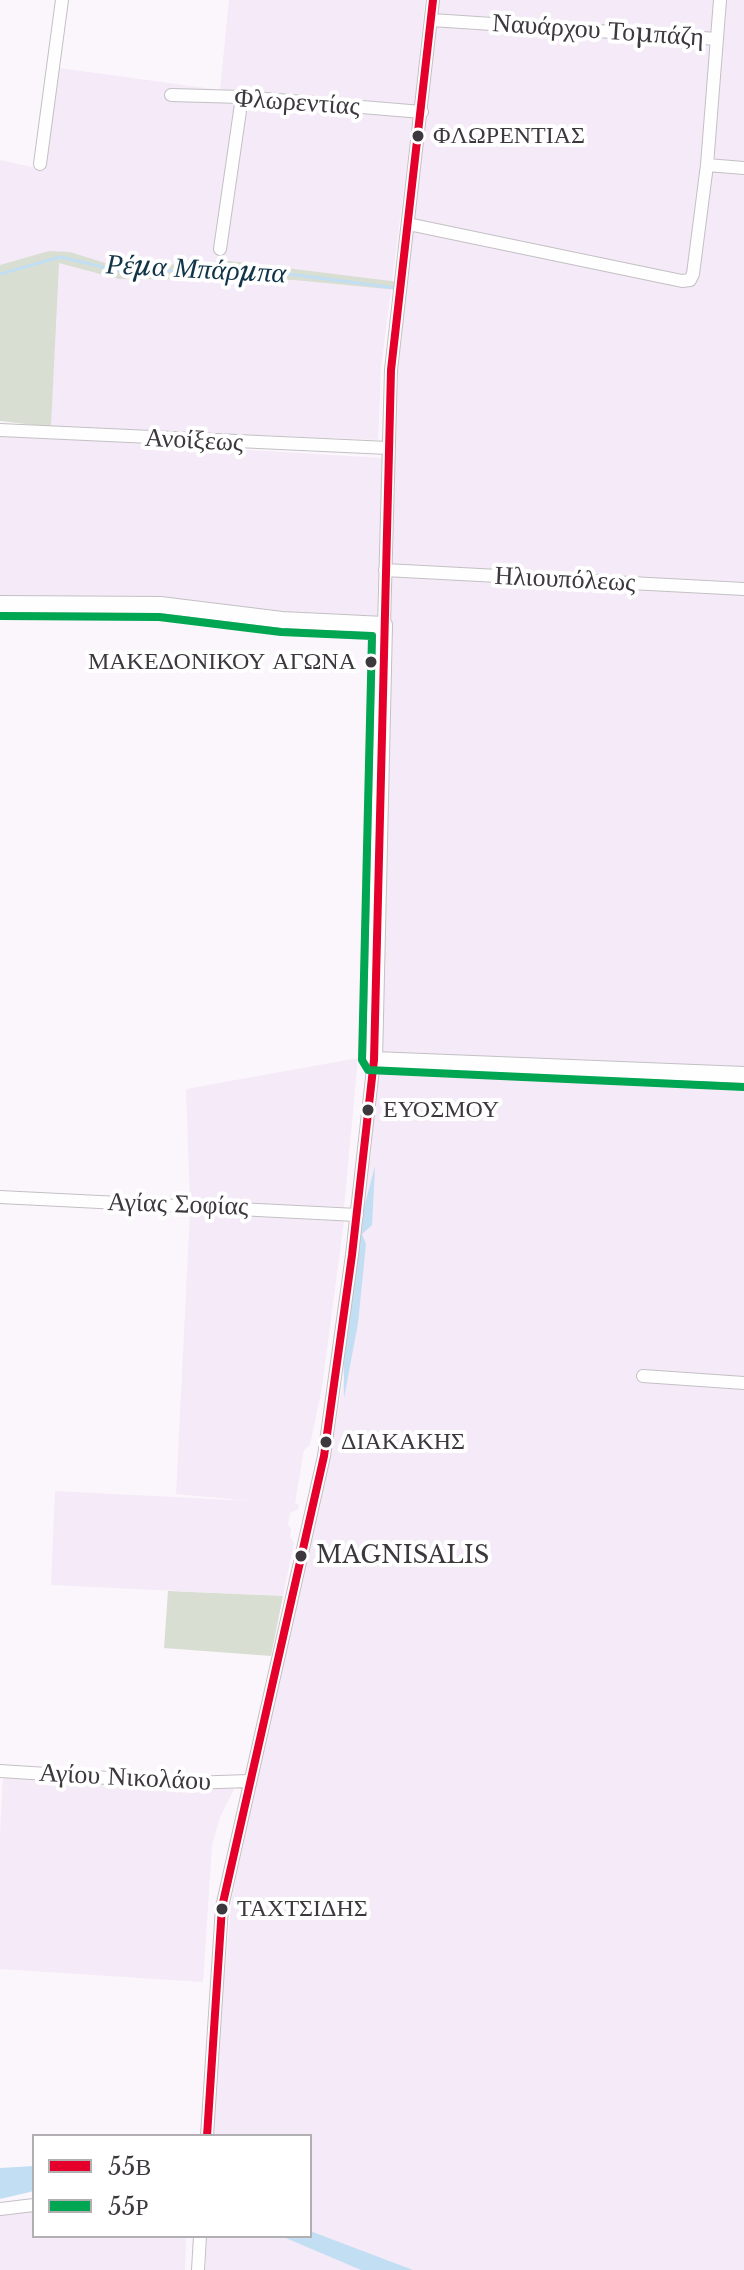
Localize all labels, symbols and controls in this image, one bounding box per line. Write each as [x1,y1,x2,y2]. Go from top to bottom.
street label: Ναυάρχου Τομπάζη [491,8,705,54]
street label: Φλωρεντίας [233,83,361,123]
place label: ΦΛΩΡΕΝΤΙΑΣ [433,122,585,150]
marker: ΦΛΩΡΕΝΤΙΑΣ [410,128,426,144]
water label: Ρέμα Μπάρμπα [105,248,287,292]
street label: Ανοίξεως [144,423,244,459]
street label: Ηλιουπόλεως [494,561,636,599]
place label: ΜΑΚΕΔΟΝΙΚΟΥ ΑΓΩΝΑ [88,648,356,676]
marker: ΜΑΚΕΔΟΝΙΚΟΥ ΑΓΩΝΑ [363,654,379,670]
place label: ΕΥΟΣΜΟΥ [383,1096,499,1124]
marker: ΕΥΟΣΜΟΥ [360,1102,376,1118]
street label: Αγίας Σοφίας [107,1187,249,1223]
place label: ΔΙΑΚΑΚΗΣ [341,1428,465,1456]
marker: ΔΙΑΚΑΚΗΣ [318,1434,334,1450]
place label: MAGNISALIS [316,1542,489,1570]
marker: MAGNISALIS [293,1548,309,1564]
street label: Αγίου Νικολάου [38,1758,212,1798]
place label: ΤΑΧΤΣΙΔΗΣ [237,1895,368,1923]
marker: ΤΑΧΤΣΙΔΗΣ [214,1901,230,1917]
legend [32,2134,312,2238]
text: 55Β [108,2152,151,2181]
text: 55Ρ [108,2192,149,2221]

